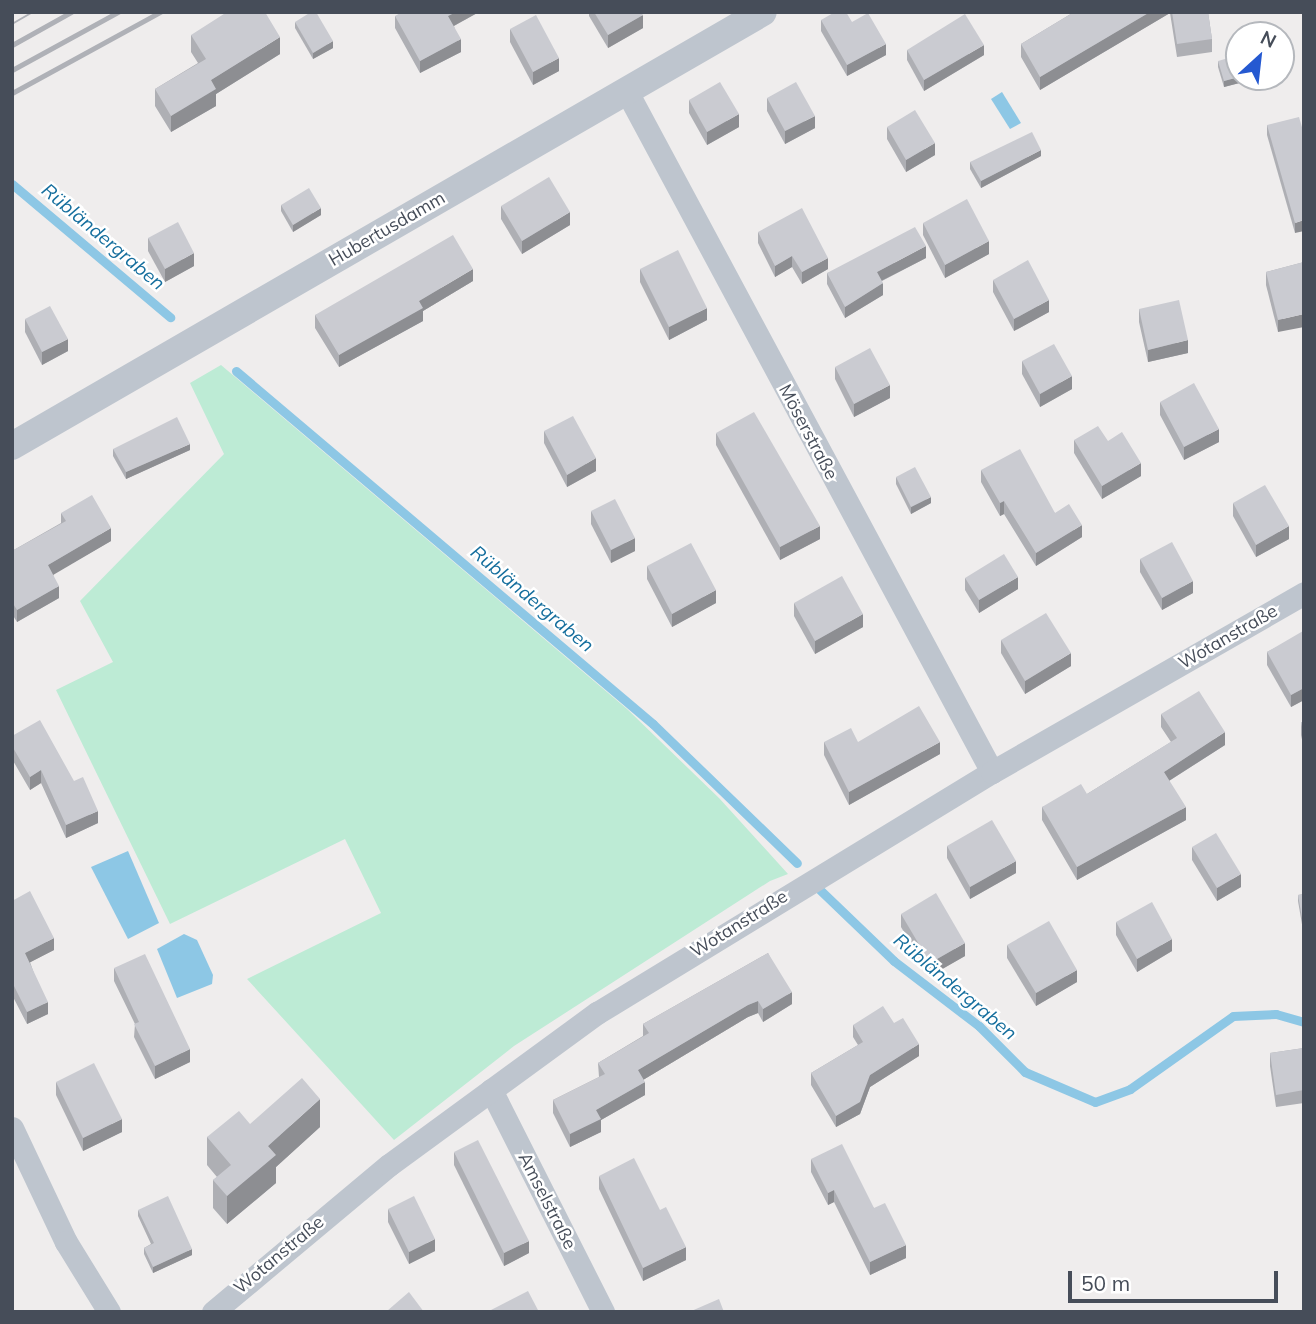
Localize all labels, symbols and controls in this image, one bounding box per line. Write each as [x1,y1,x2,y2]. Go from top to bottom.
north arrow [1225,21,1295,91]
text: N [1257,25,1280,53]
water label: Rübländergraben [37,179,169,295]
street label: Hubertusdamm [325,187,449,271]
street label: Möserstraße [774,381,842,483]
water label: Rübländergraben [466,541,598,657]
street label: Wotanstraße [1175,600,1281,674]
street label: Wotanstraße [686,886,792,962]
water label: Rübländergraben [889,929,1021,1045]
street label: Amselstraße [513,1149,581,1253]
street label: Wotanstraße [230,1211,328,1299]
scale bar [1071,1258,1281,1302]
text: 50 m [1081,1270,1130,1296]

